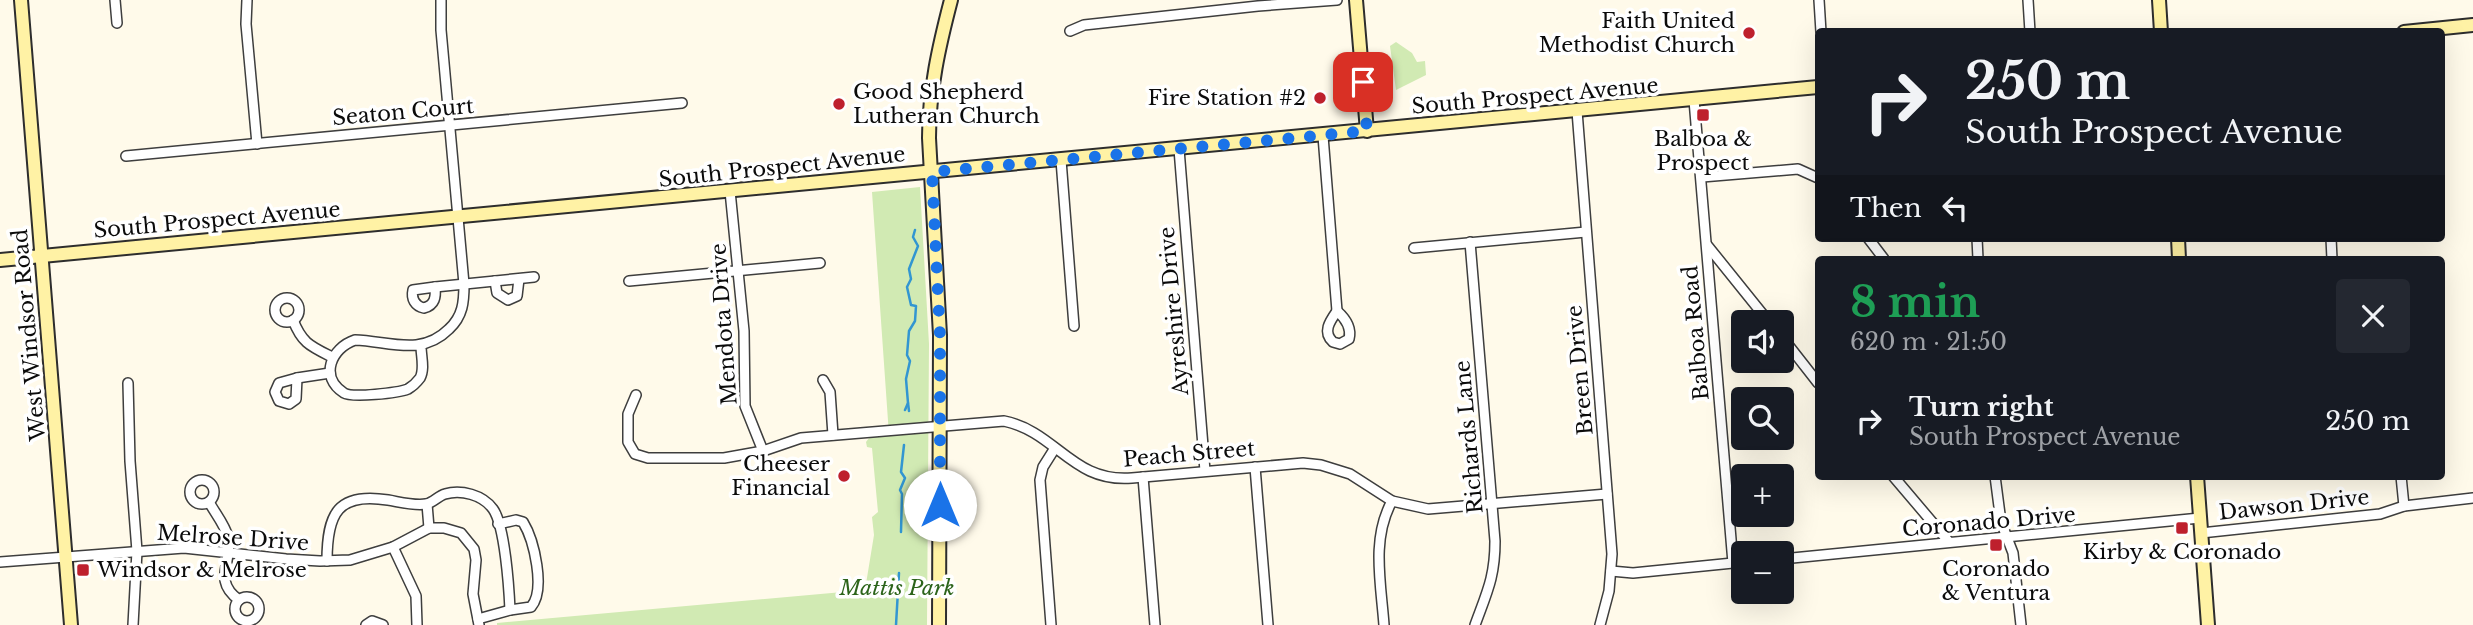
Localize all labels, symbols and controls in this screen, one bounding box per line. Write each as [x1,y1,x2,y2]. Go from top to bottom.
place label: Faith United Methodist Church [1539,8,1735,58]
marker: Faith United Methodist Church [1741,25,1757,41]
text: 250 m [1965,51,2130,112]
pin [1333,52,1393,112]
icon: right [1850,56,1941,147]
icon: arrive [1344,63,1382,101]
street label: South Prospect Avenue [1410,72,1660,120]
place label: Good Shepherd Lutheran Church [853,79,1040,129]
place label: Fire Station #2 [1148,85,1306,111]
marker: Fire Station #2 [1312,90,1328,106]
street label: Seaton Court [331,93,475,131]
marker: Good Shepherd Lutheran Church [831,96,847,112]
marker: Balboa & Prospect [1695,107,1711,123]
text: South Prospect Avenue [1965,112,2343,152]
place label: Balboa & Prospect [1654,126,1752,176]
street label: South Prospect Avenue [657,141,907,193]
icon: left [1936,189,1974,227]
text: Then [1850,192,1922,224]
street label: South Prospect Avenue [92,196,342,244]
street label: Ayreshire Drive [1154,226,1194,397]
street label: West Windsor Road [7,228,51,443]
street label: Mendota Drive [705,242,743,406]
street label: Balboa Road [1677,264,1715,402]
text: 8 min [1850,276,1980,328]
button: close [2336,279,2410,353]
street label: Breen Drive [1561,304,1599,436]
map controls [1731,310,1794,604]
button: sound [1731,310,1794,373]
text: 620 m · 21:50 [1850,328,2007,356]
street label: Richards Lane [1449,359,1489,515]
button: search [1731,387,1794,450]
text: Turn right [1909,391,2054,423]
icon: right [1850,402,1888,440]
text: 250 m [2325,405,2410,437]
text: South Prospect Avenue [1909,423,2181,451]
street label: Peach Street [1122,435,1256,473]
place label: Cheeser Financial [731,451,830,501]
button: + [1731,464,1794,527]
marker: Cheeser Financial [836,468,852,484]
position arrow [903,468,977,542]
street label: Dawson Drive [2217,484,2371,526]
street label: Coronado Drive [1901,501,2077,543]
street label: Melrose Drive [156,520,310,556]
marker: Kirby & Coronado [2174,520,2190,536]
marker: Coronado & Ventura [1988,537,2004,553]
place label: Kirby & Coronado [2083,539,2281,565]
button: − [1731,541,1794,604]
place label: Coronado & Ventura [1942,556,2051,606]
place label: Windsor & Melrose [96,557,307,583]
marker: Windsor & Melrose [75,562,91,578]
park label: Mattis Park [839,575,954,601]

